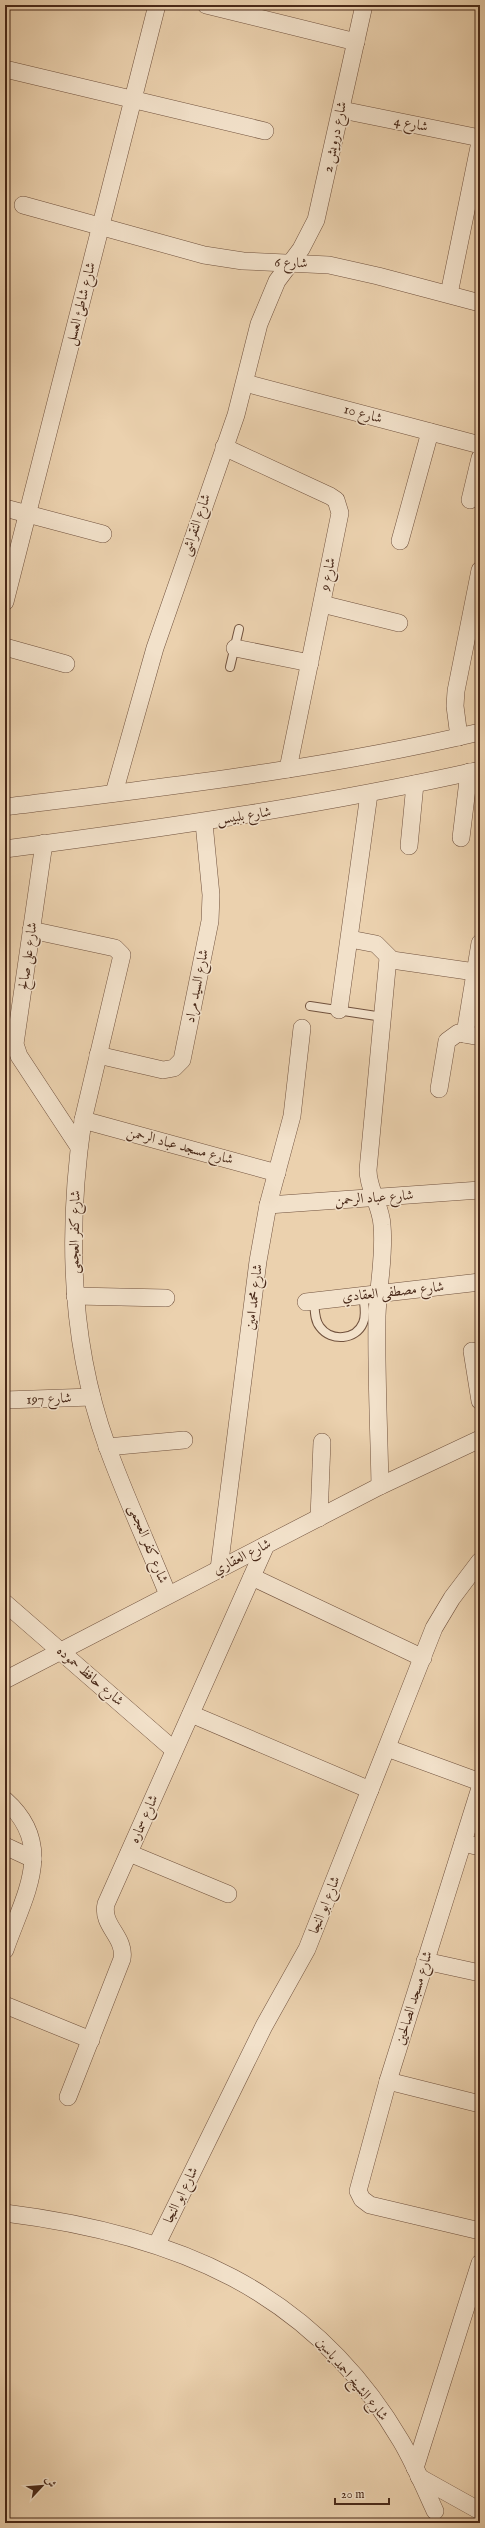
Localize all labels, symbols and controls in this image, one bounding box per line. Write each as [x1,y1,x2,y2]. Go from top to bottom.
street label: شارع درويش 2 [319,100,353,175]
street label: شارع 4 [392,112,430,138]
street label: شارع 6 [274,253,308,275]
street label: شارع شاطئ العسل [62,260,102,348]
street label: شارع 10 [341,400,384,430]
street label: شارع النقراشى [177,492,217,559]
street label: شارع 9 [316,556,342,594]
street label: شارع بلبيس [216,803,273,831]
street label: شارع على صالح [14,921,45,991]
street label: شارع السيد مراد [181,948,215,1025]
street label: شارع مسجد عباد الرحمن [124,1123,235,1171]
street label: شارع عباد الرحمن [334,1186,414,1212]
street label: شارع كفر العجمى [65,1190,87,1274]
street label: شارع محمد امين [241,1263,269,1331]
street label: شارع مصطفى العقادي [341,1278,445,1308]
street label: شارع 197 [26,1389,72,1411]
street label: شارع كفر العجمى [122,1502,172,1587]
street label: شارع العقاري [210,1535,275,1581]
street label: شارع حافظ حموده [51,1642,127,1712]
street label: شارع سماره [125,1792,164,1847]
street label: شارع ابو النجا [305,1874,347,1937]
street label: شارع مسجد الصالحين [391,1949,439,2048]
street label: شارع ابو النجا [160,2164,204,2227]
street label: شارع الشيخ احمد ياسين [310,2334,392,2426]
north arrow [22,2466,62,2506]
text: ش [41,2474,59,2490]
scale bar [335,2480,389,2506]
text: 20 m [341,2487,364,2502]

